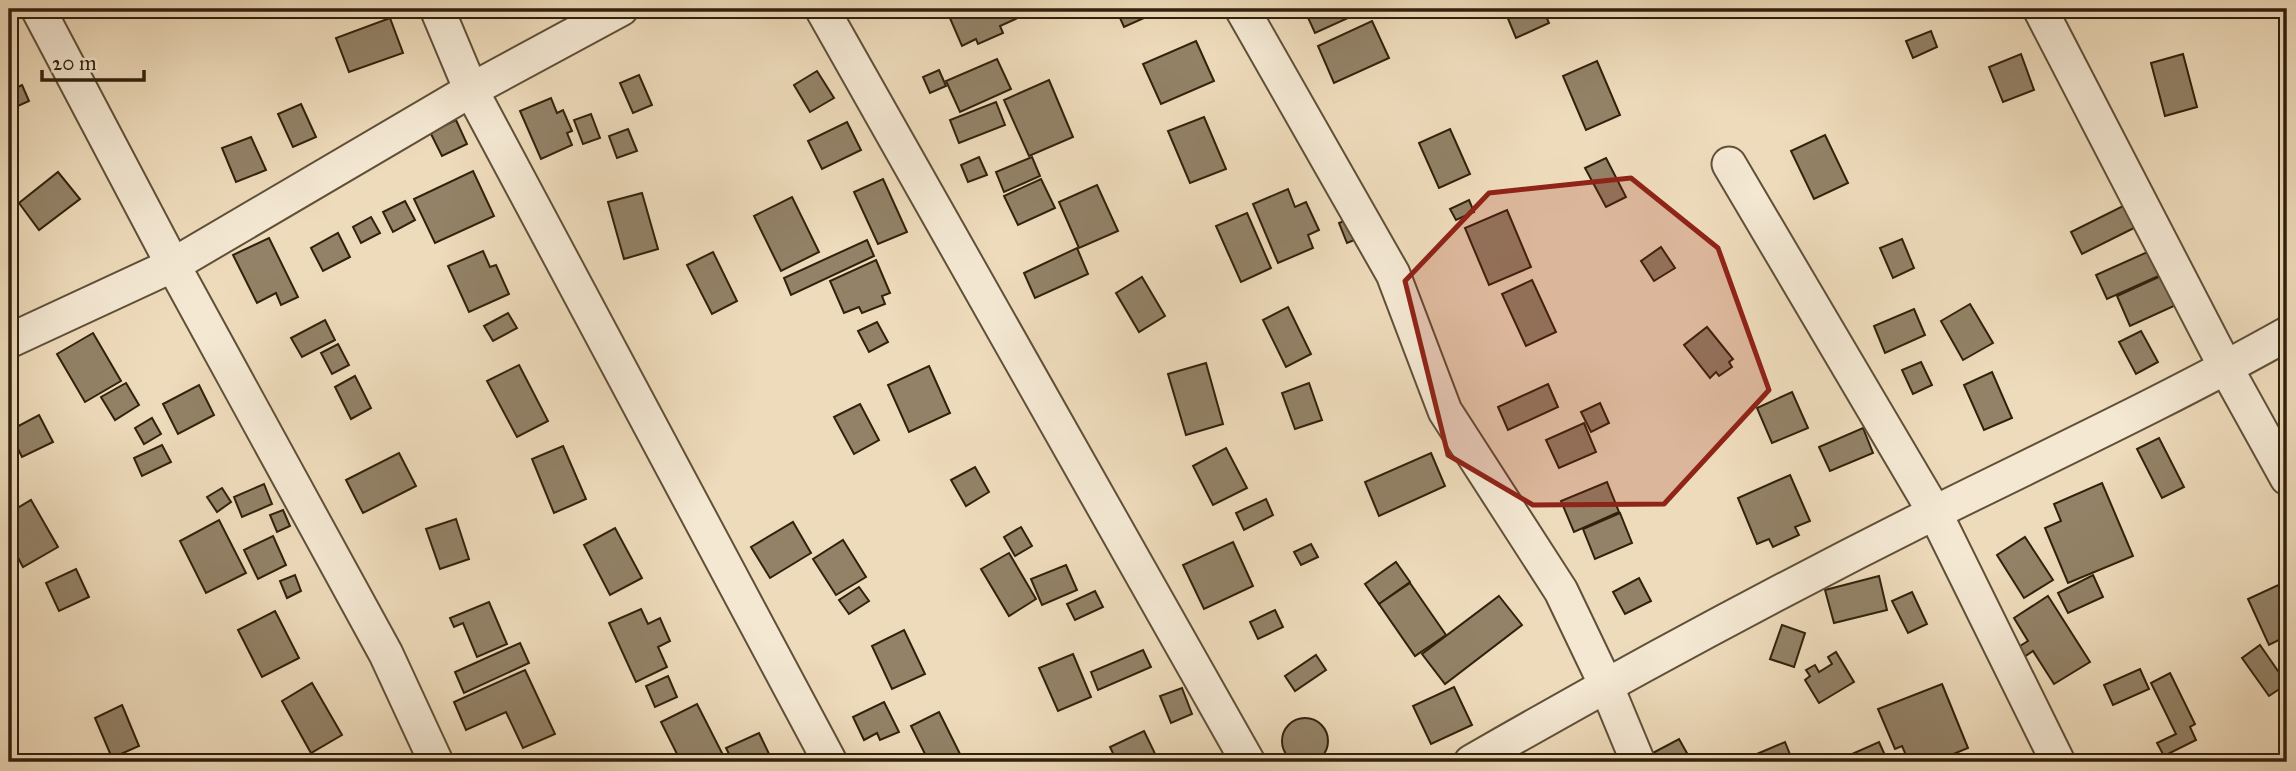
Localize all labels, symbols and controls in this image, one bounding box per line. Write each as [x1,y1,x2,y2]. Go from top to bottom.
scale bar [42,38,144,82]
text: 20 m [52,50,97,76]

